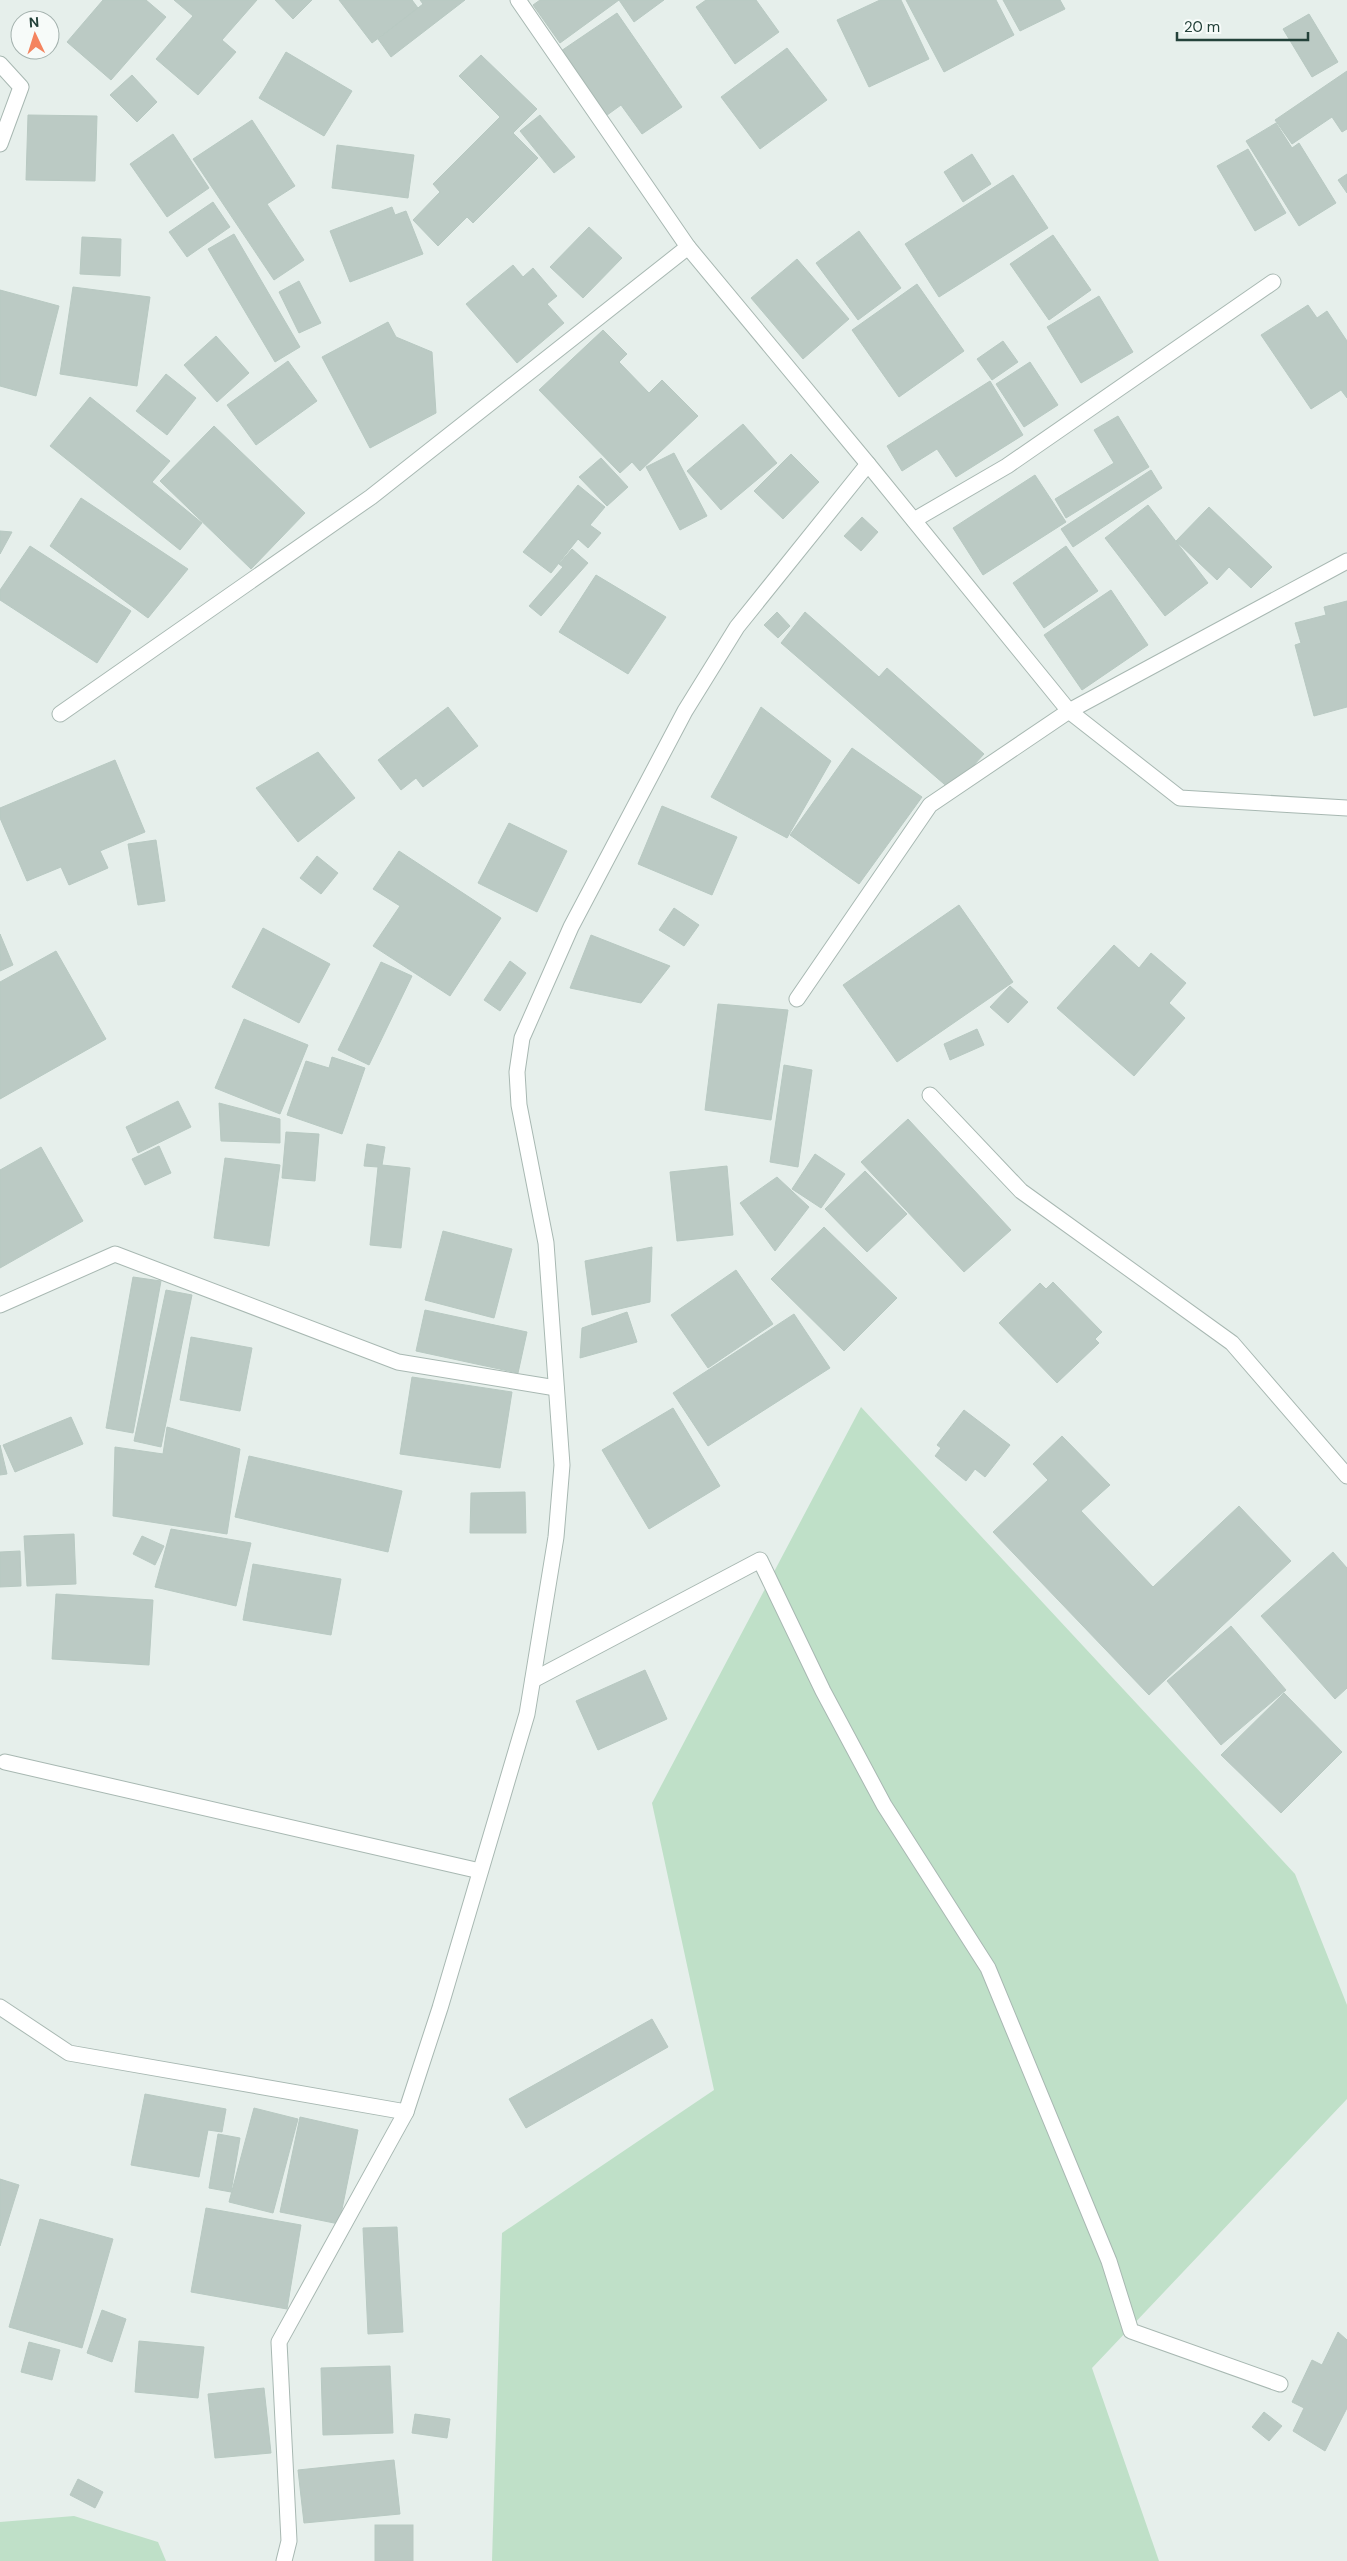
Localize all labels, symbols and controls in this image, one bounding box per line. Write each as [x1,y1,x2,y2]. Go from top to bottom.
north arrow [10,10,60,60]
scale bar [1177,10,1308,42]
text: N [28,13,40,31]
text: 20 m [1184,17,1220,37]

